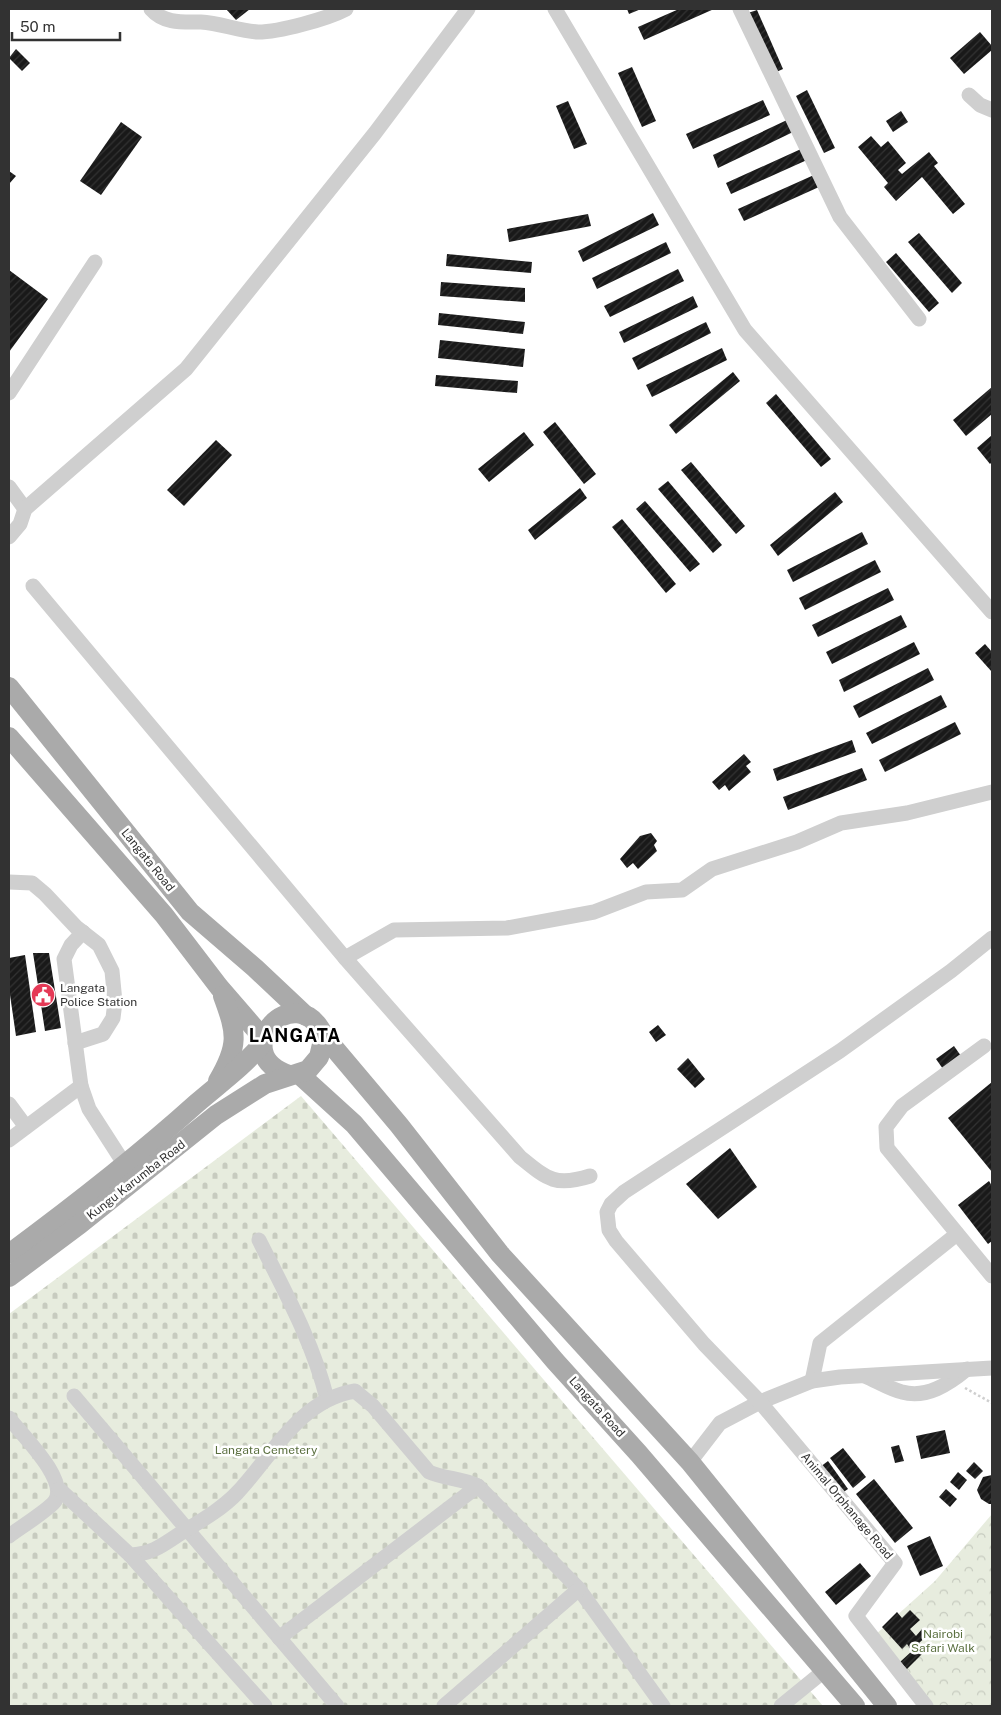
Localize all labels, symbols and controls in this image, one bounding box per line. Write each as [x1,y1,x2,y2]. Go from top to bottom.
scale bar [12,10,120,42]
text: 50 m [20,18,55,35]
street label: Langata Road [118,826,178,894]
place label: Langata Police Station [60,981,137,1009]
public building icon: Langata Police Station [30,982,56,1008]
district label: LANGATA [249,1025,341,1046]
street label: Kungu Karumba Road [84,1137,188,1223]
street label: Langata Road [566,1374,628,1440]
park label: Langata Cemetery [215,1443,318,1457]
street label: Animal Orphanage Road [798,1450,896,1562]
park label: Nairobi Safari Walk [911,1627,975,1655]

